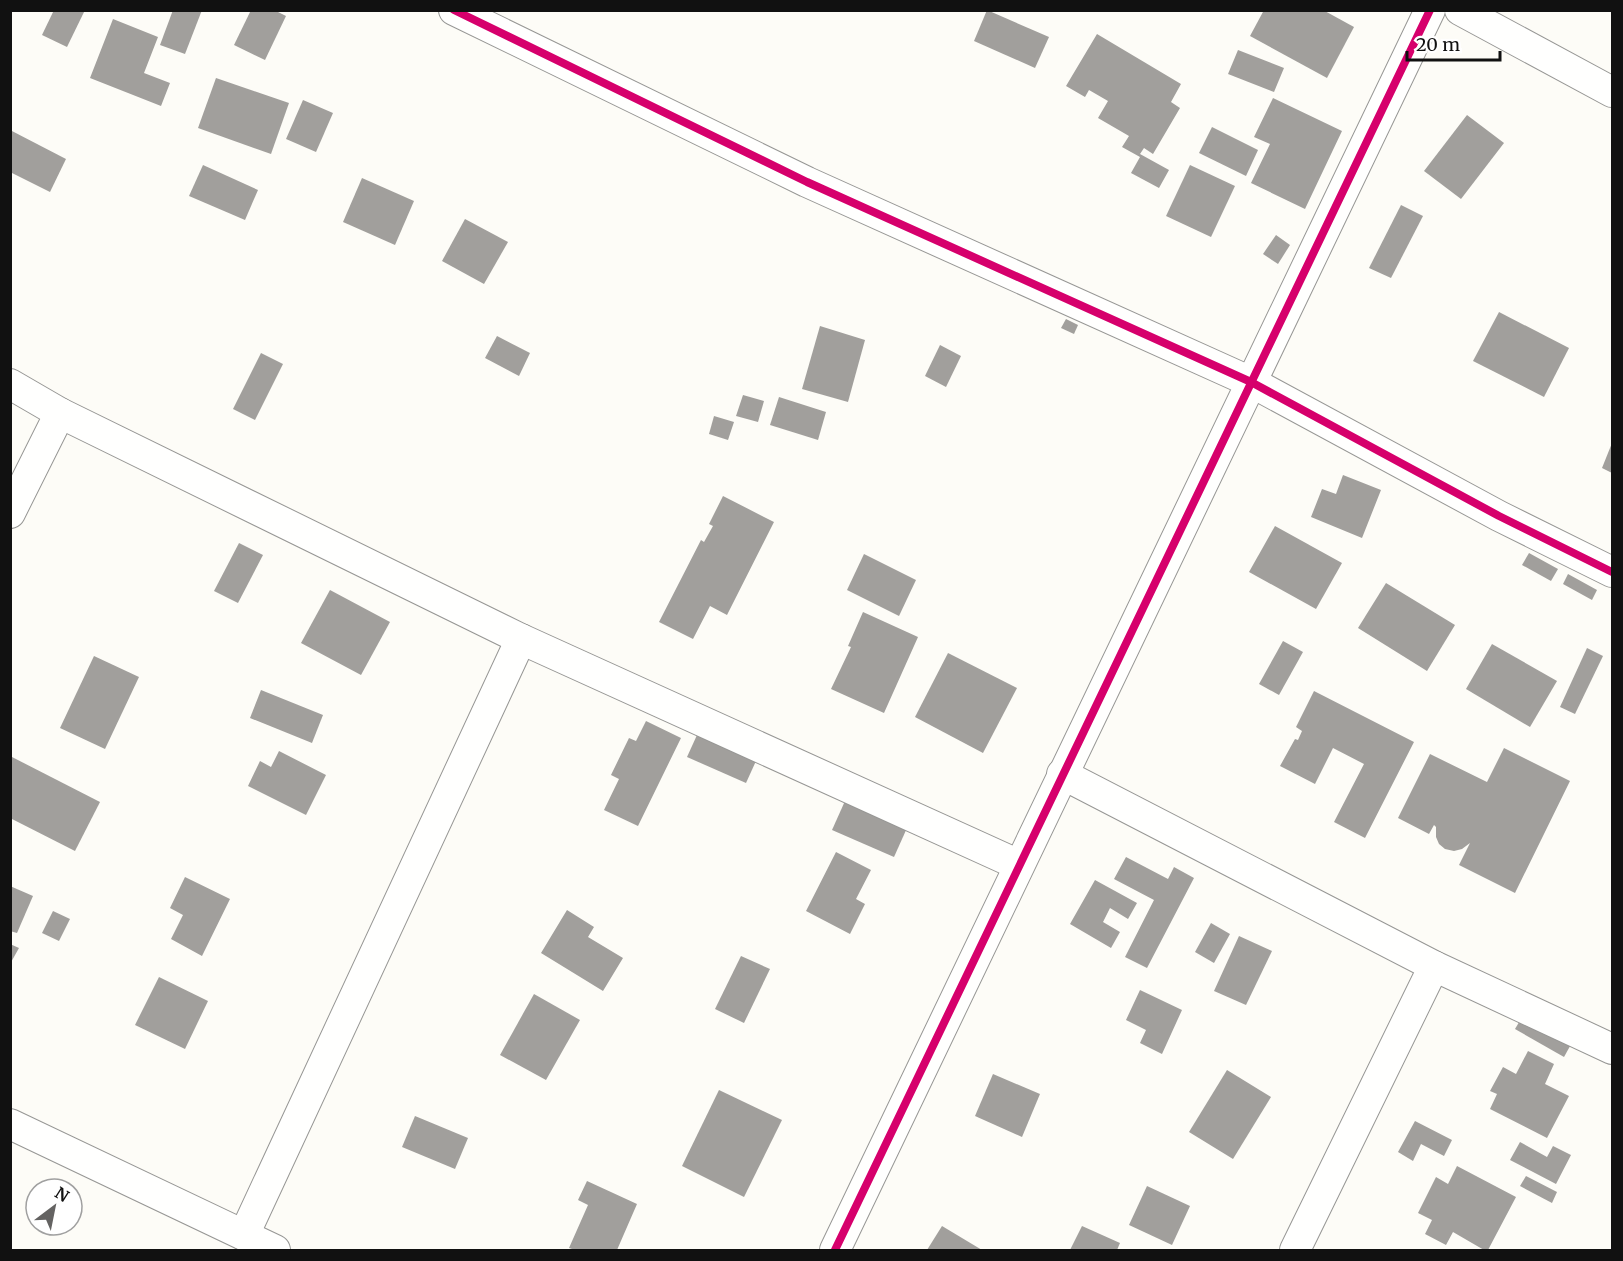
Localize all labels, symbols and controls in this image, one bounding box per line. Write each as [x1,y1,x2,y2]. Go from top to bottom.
scale bar [1407,24,1500,62]
text: 20 m [1416,33,1460,56]
north arrow [24,1177,84,1237]
text: N [51,1182,73,1206]

